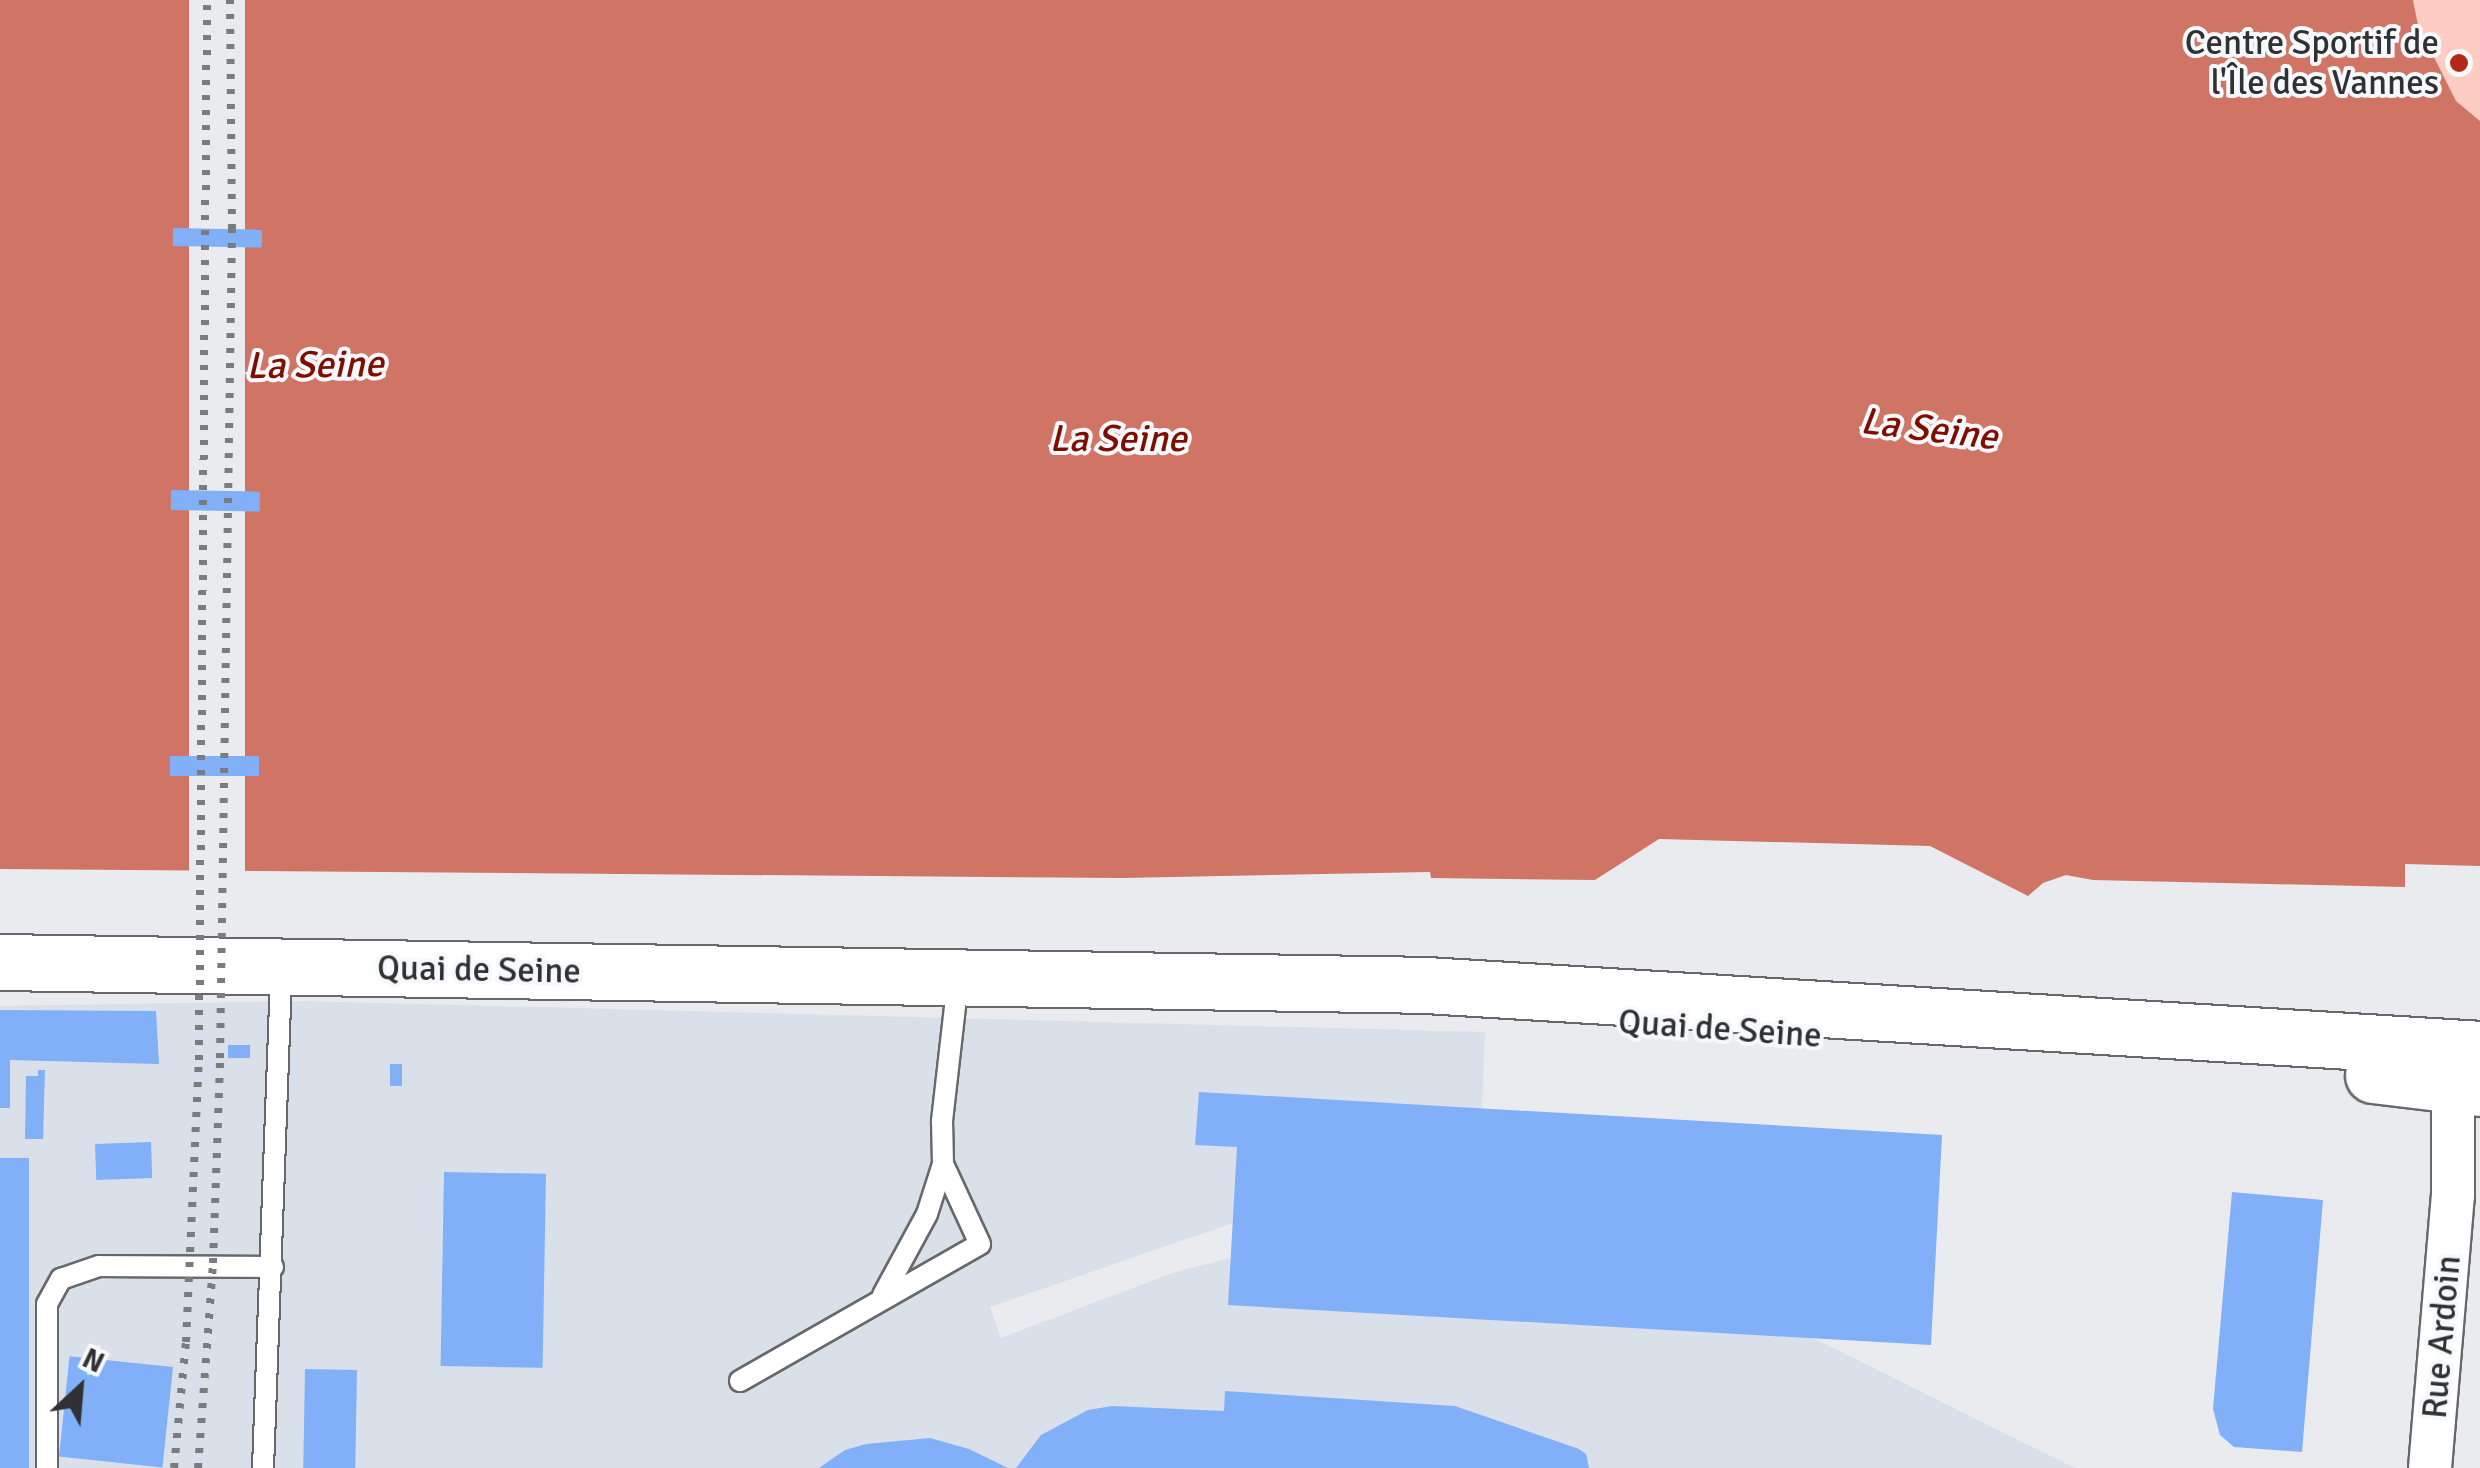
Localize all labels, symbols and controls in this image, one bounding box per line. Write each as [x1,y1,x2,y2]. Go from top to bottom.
place label: Centre Sportif de l'Île des Vannes [2185,22,2439,104]
marker: Centre Sportif de l'Île des Vannes [2448,52,2470,74]
water label: La Seine [246,341,384,389]
water label: La Seine [1858,398,2000,460]
water label: La Seine [1049,416,1187,462]
street label: Quai de Seine [377,947,581,993]
street label: Quai de Seine [1617,1001,1823,1057]
street label: Rue Ardoin [2414,1254,2470,1420]
north arrow [30,1338,130,1438]
text: N [77,1341,109,1381]

